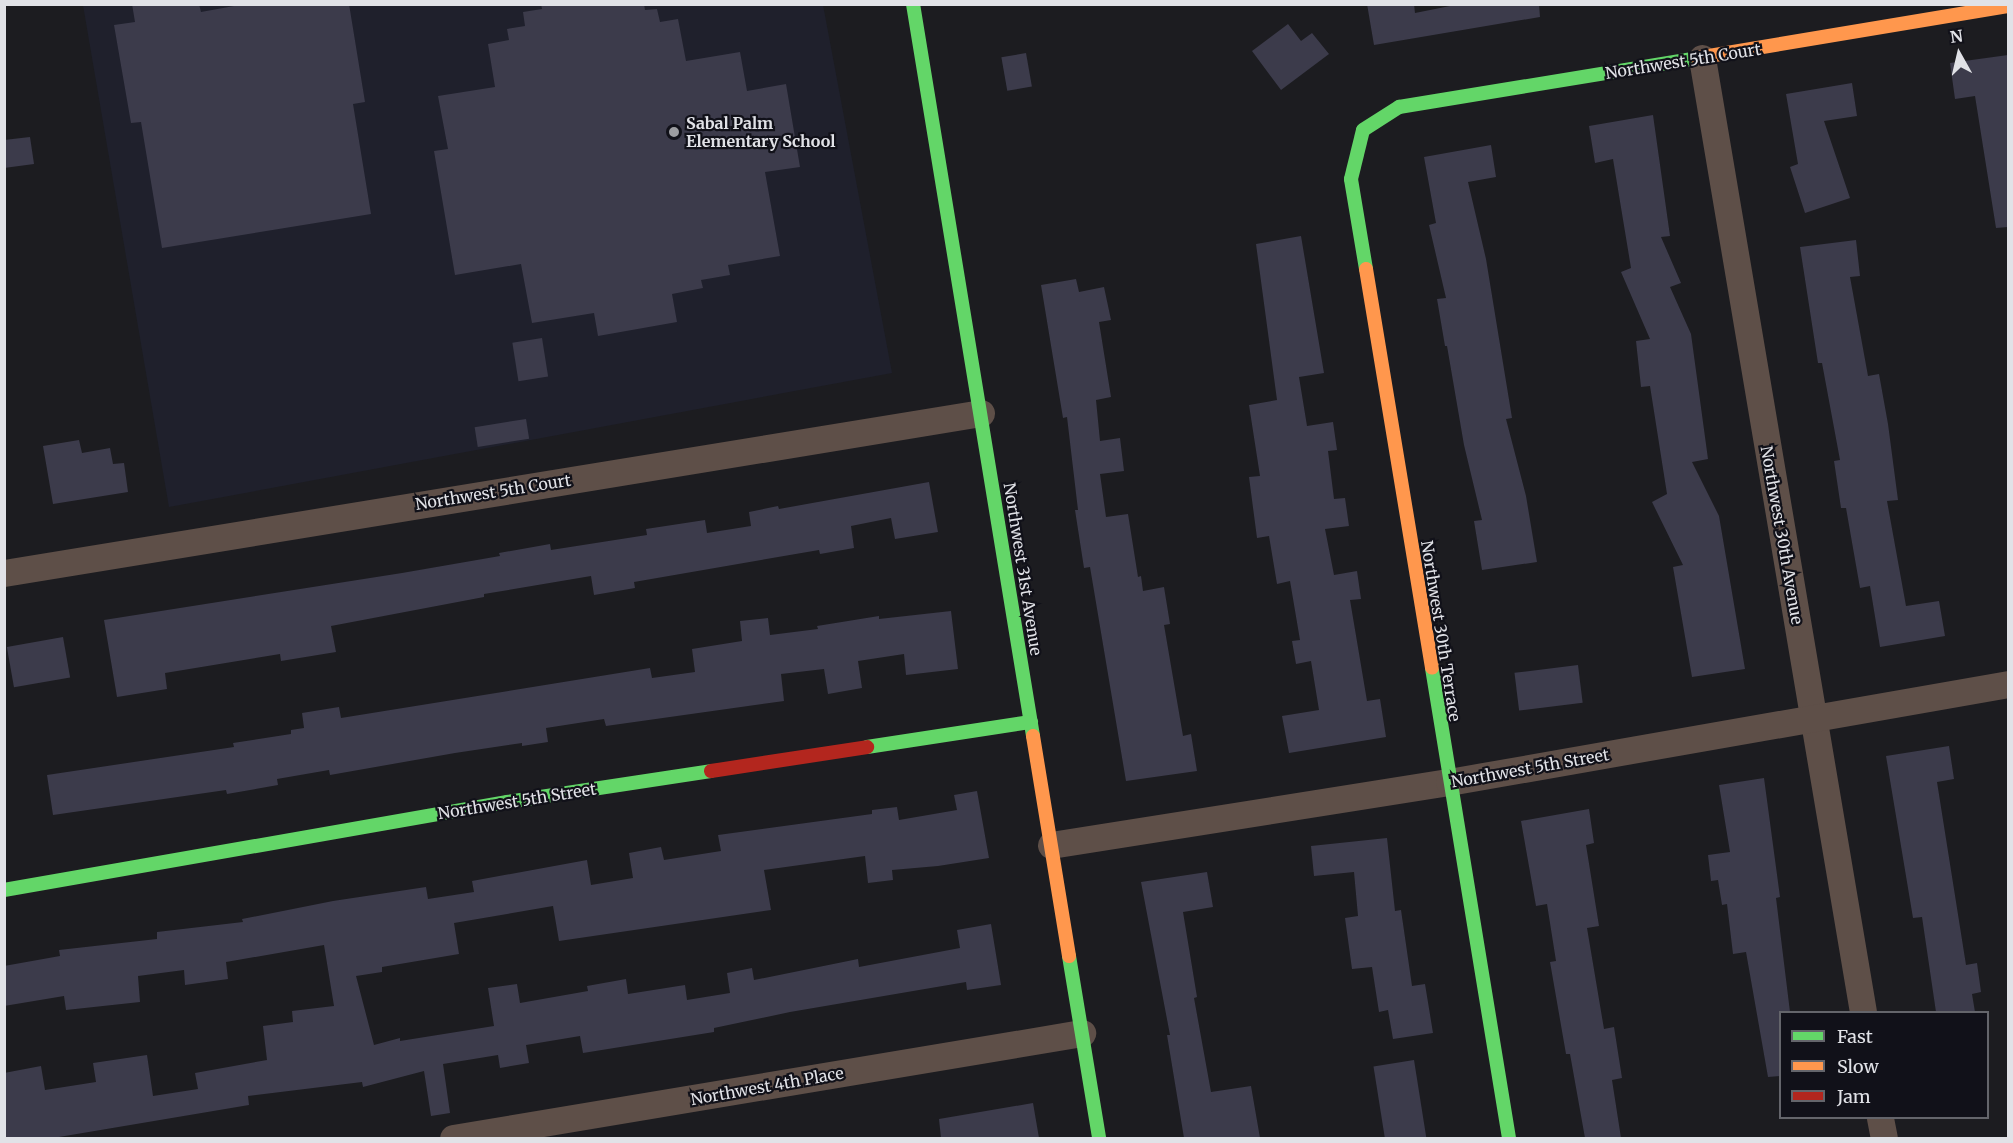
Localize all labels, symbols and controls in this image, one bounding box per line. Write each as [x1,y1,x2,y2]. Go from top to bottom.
north arrow [1929,24,1989,84]
text: N [1949,25,1964,47]
street label: Northwest 5th Court [1604,39,1762,83]
place label: Sabal Palm Elementary School [686,113,835,151]
marker: Sabal Palm Elementary School [667,125,681,139]
street label: Northwest 30th Avenue [1757,444,1807,626]
street label: Northwest 5th Court [414,470,572,514]
street label: Northwest 31st Avenue [1000,481,1046,657]
street label: Northwest 30th Terrace [1417,539,1465,723]
street label: Northwest 5th Street [1450,745,1610,791]
street label: Northwest 5th Street [436,779,598,823]
legend [1779,1011,1989,1119]
text: Fast [1837,1025,1873,1048]
text: Slow [1837,1055,1879,1078]
street label: Northwest 4th Place [689,1063,845,1109]
text: Jam [1837,1085,1871,1108]

